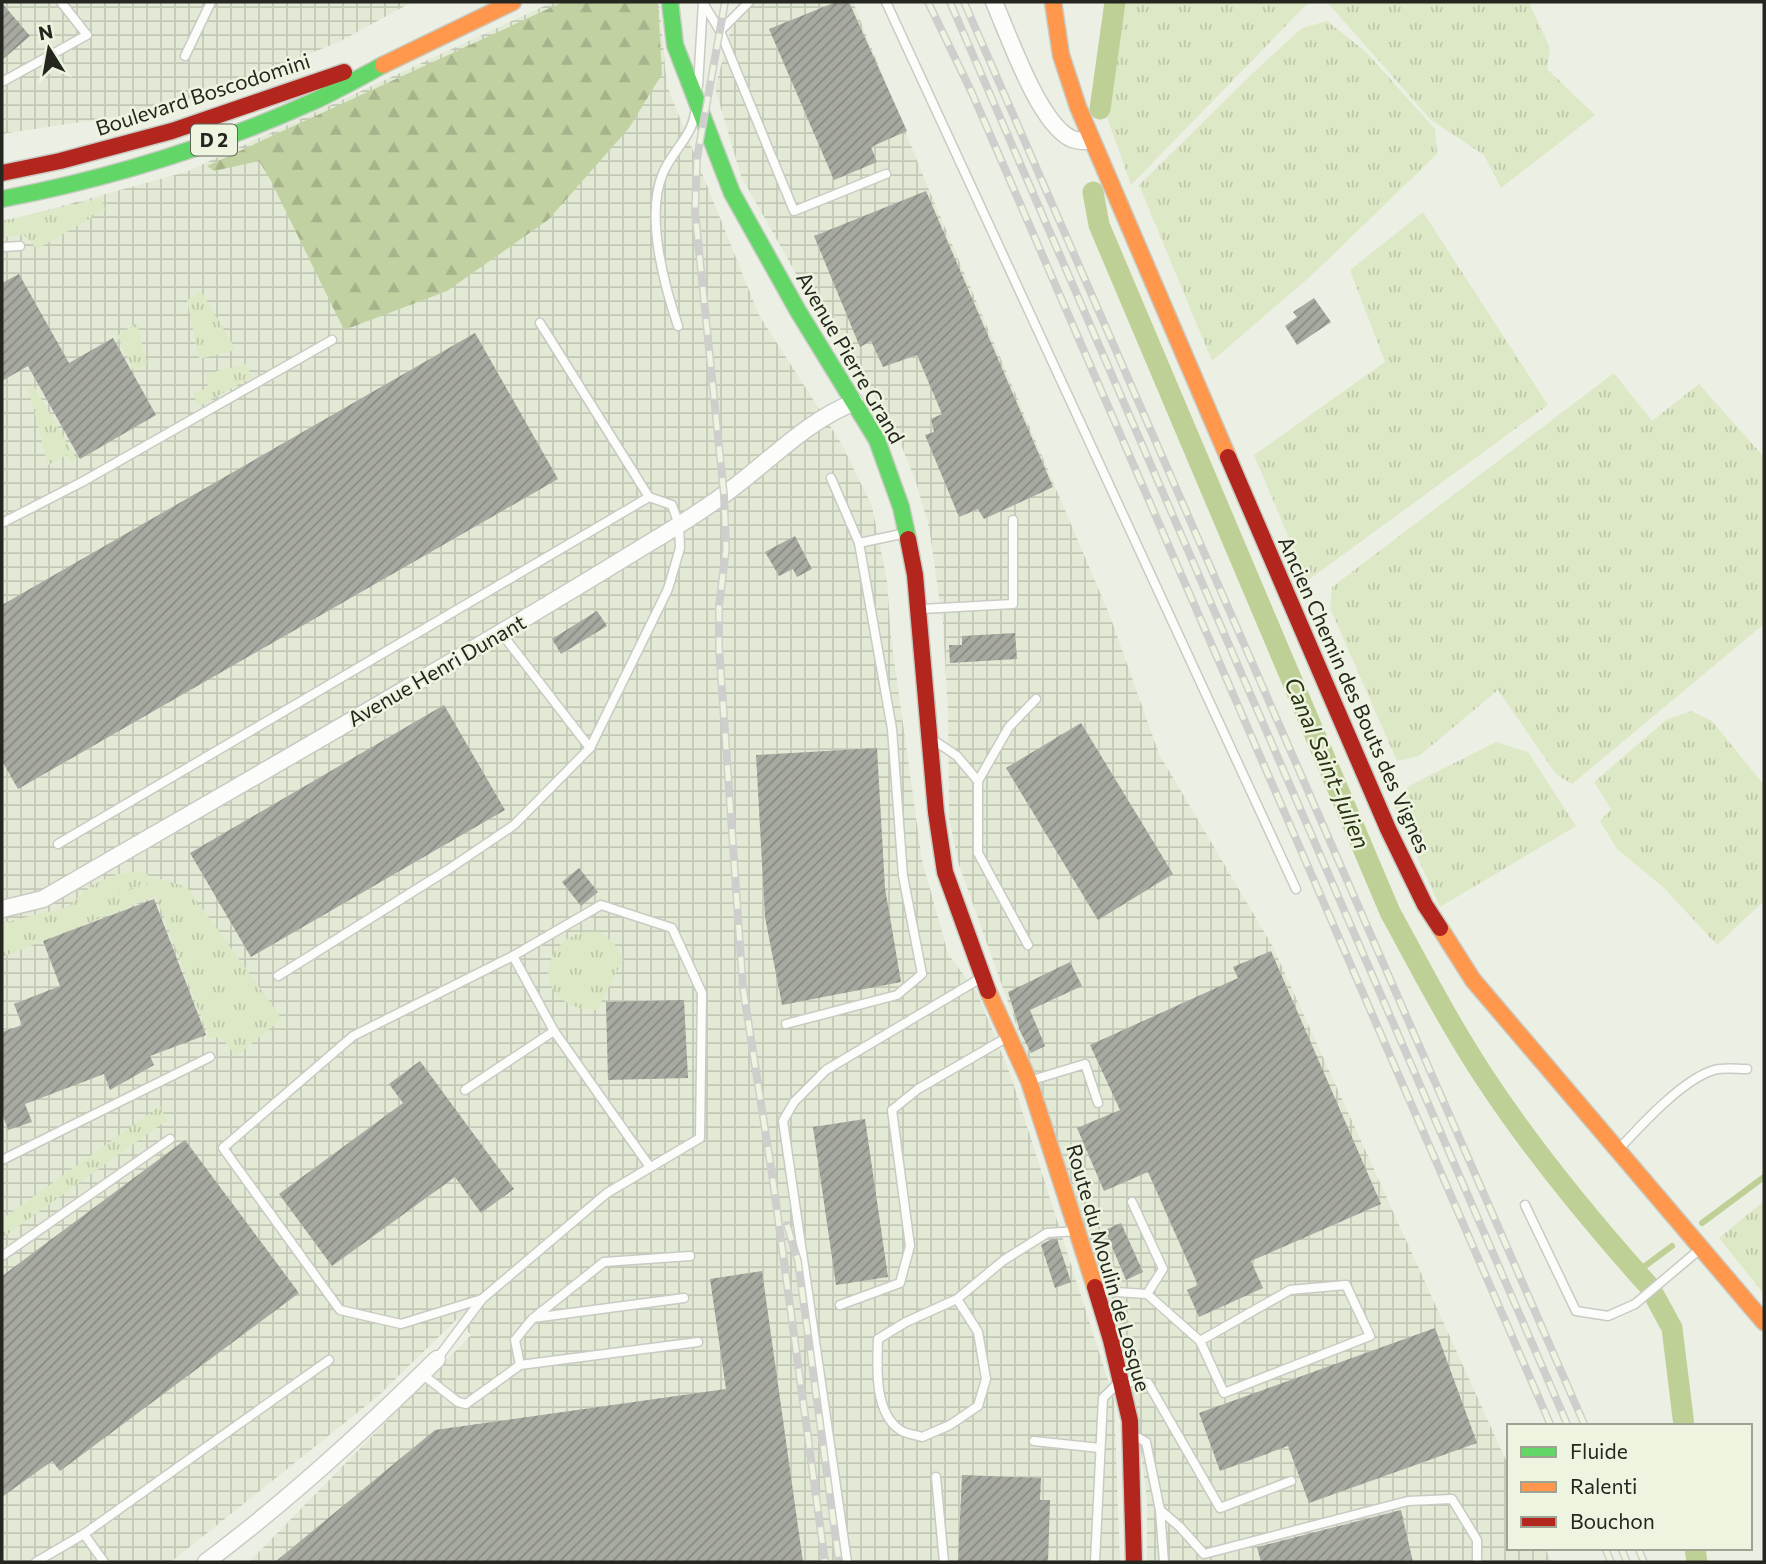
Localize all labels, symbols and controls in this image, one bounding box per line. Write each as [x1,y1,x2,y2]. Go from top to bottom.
north arrow [14,14,84,84]
text: N [36,19,55,44]
street label: Boulevard Boscodomini [92,47,313,140]
road number: D 2 [191,124,237,156]
street label: Avenue Pierre Grand [792,267,911,447]
street label: Ancien Chemin des Bouts des Vignes [1274,532,1437,857]
street label: Avenue Henri Dunant [343,608,530,731]
water label: Canal Saint-Julien [1279,673,1377,853]
street label: Route du Moulin de Losque [1062,1141,1157,1394]
legend [1507,1424,1752,1550]
text: Fluide [1570,1438,1628,1463]
text: Ralenti [1570,1473,1637,1498]
text: Bouchon [1570,1508,1655,1533]

